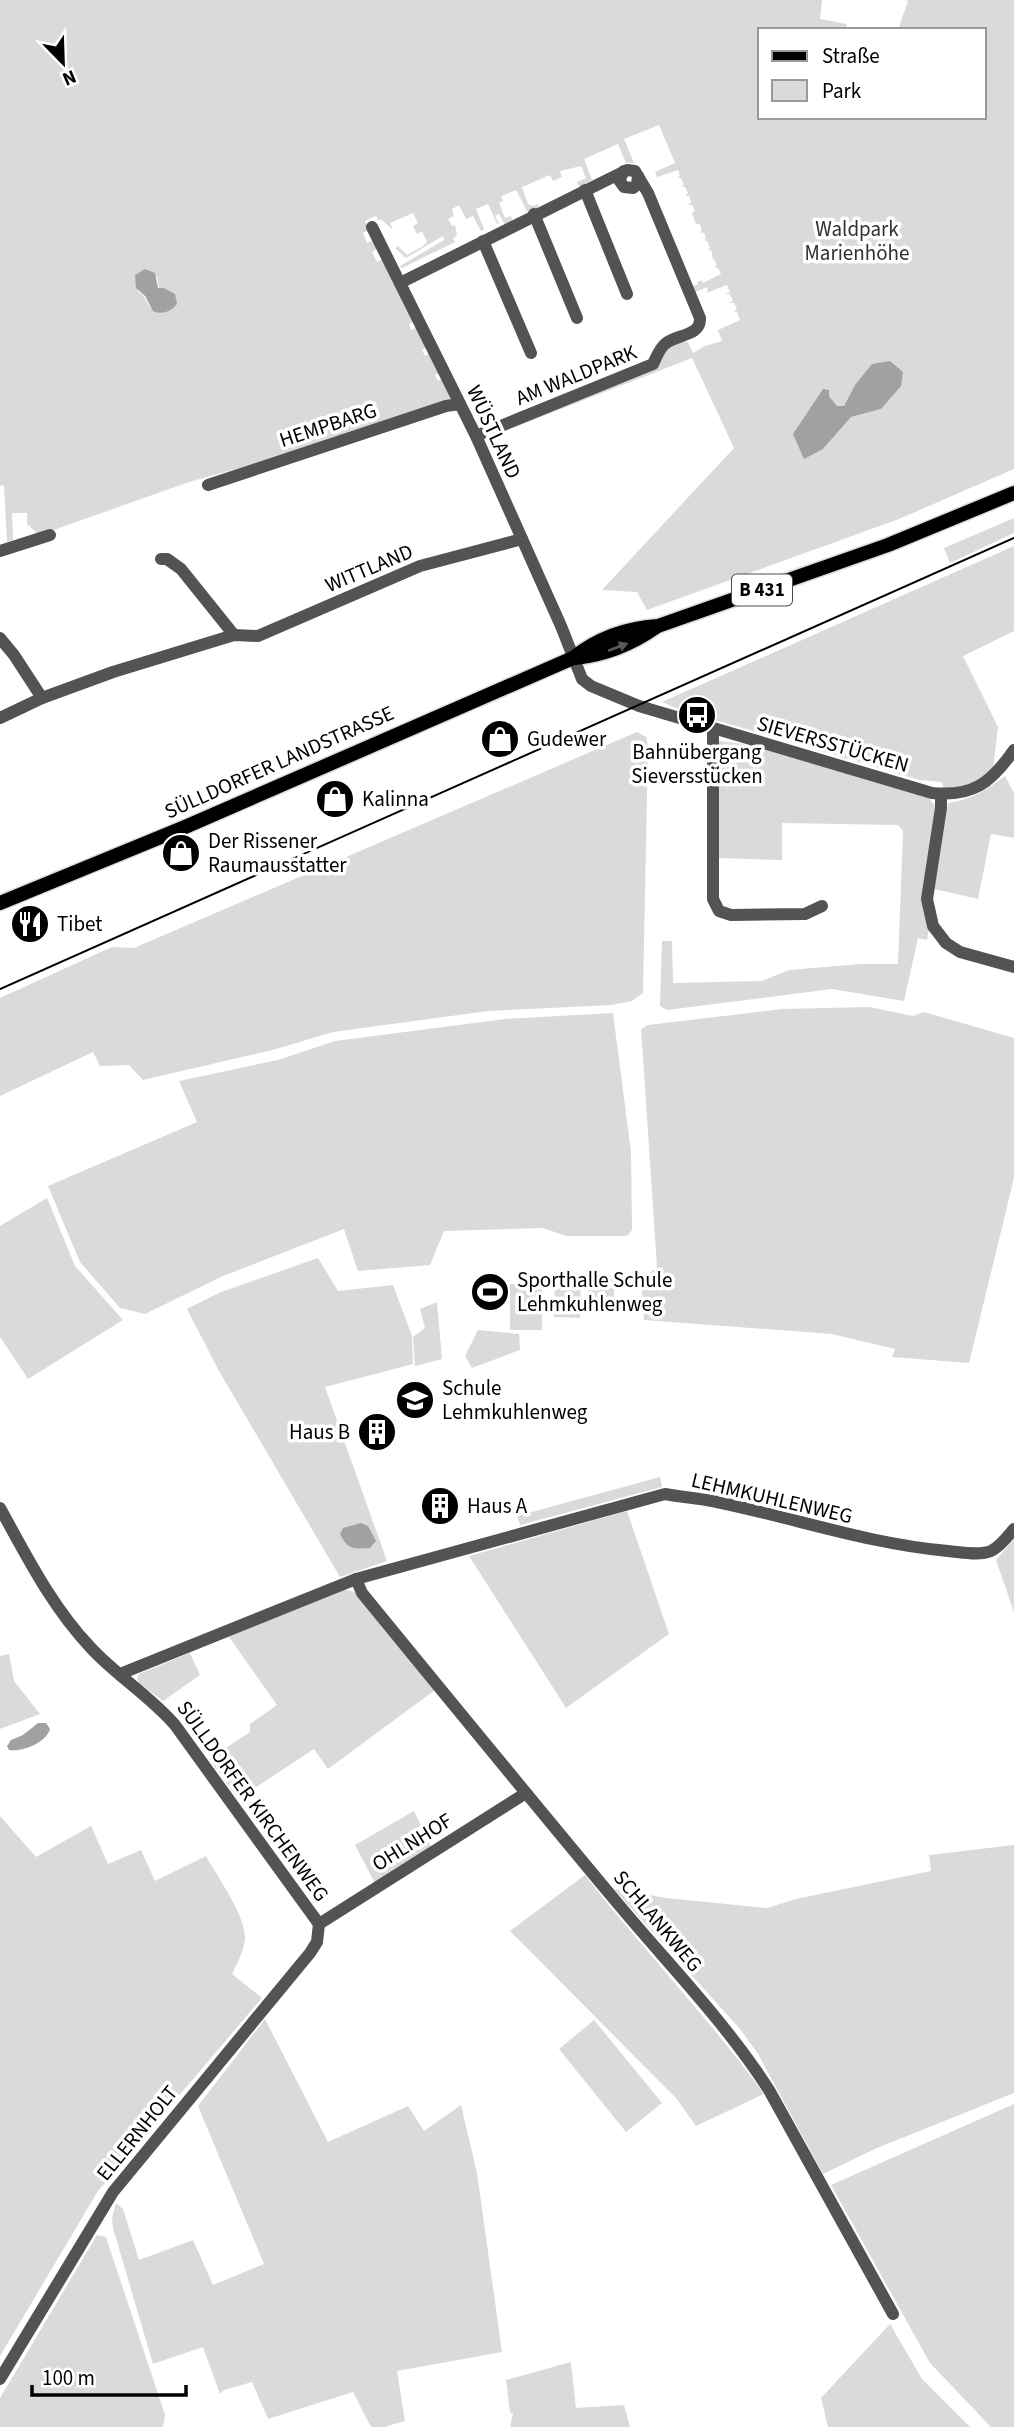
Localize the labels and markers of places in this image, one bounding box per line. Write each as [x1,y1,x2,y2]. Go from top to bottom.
bus stop icon: Bahnübergang Sieversstücken [676,694,718,736]
shop icon: Gudewer [479,718,521,760]
place label: Gudewer [527,724,607,754]
place label: Bahnübergang Sieversstücken [631,737,763,791]
shop icon: Kalinna [314,778,356,820]
place label: Kalinna [362,784,429,814]
place label: Der Rissener Raumausstatter [208,826,347,880]
shop icon: Der Rissener Raumausstatter [160,832,202,874]
restaurant icon: Tibet [9,903,51,945]
place label: Tibet [57,909,102,939]
place label: Sporthalle Schule Lehmkuhlenweg [517,1265,672,1319]
sports icon: Sporthalle Schule Lehmkuhlenweg [469,1271,511,1313]
place label: Schule Lehmkuhlenweg [442,1373,588,1427]
school or university icon: Schule Lehmkuhlenweg [394,1379,436,1421]
building icon: Haus B [356,1411,398,1453]
place label: Haus B [289,1417,350,1447]
building icon: Haus A [419,1485,461,1527]
place label: Haus A [467,1491,528,1521]

